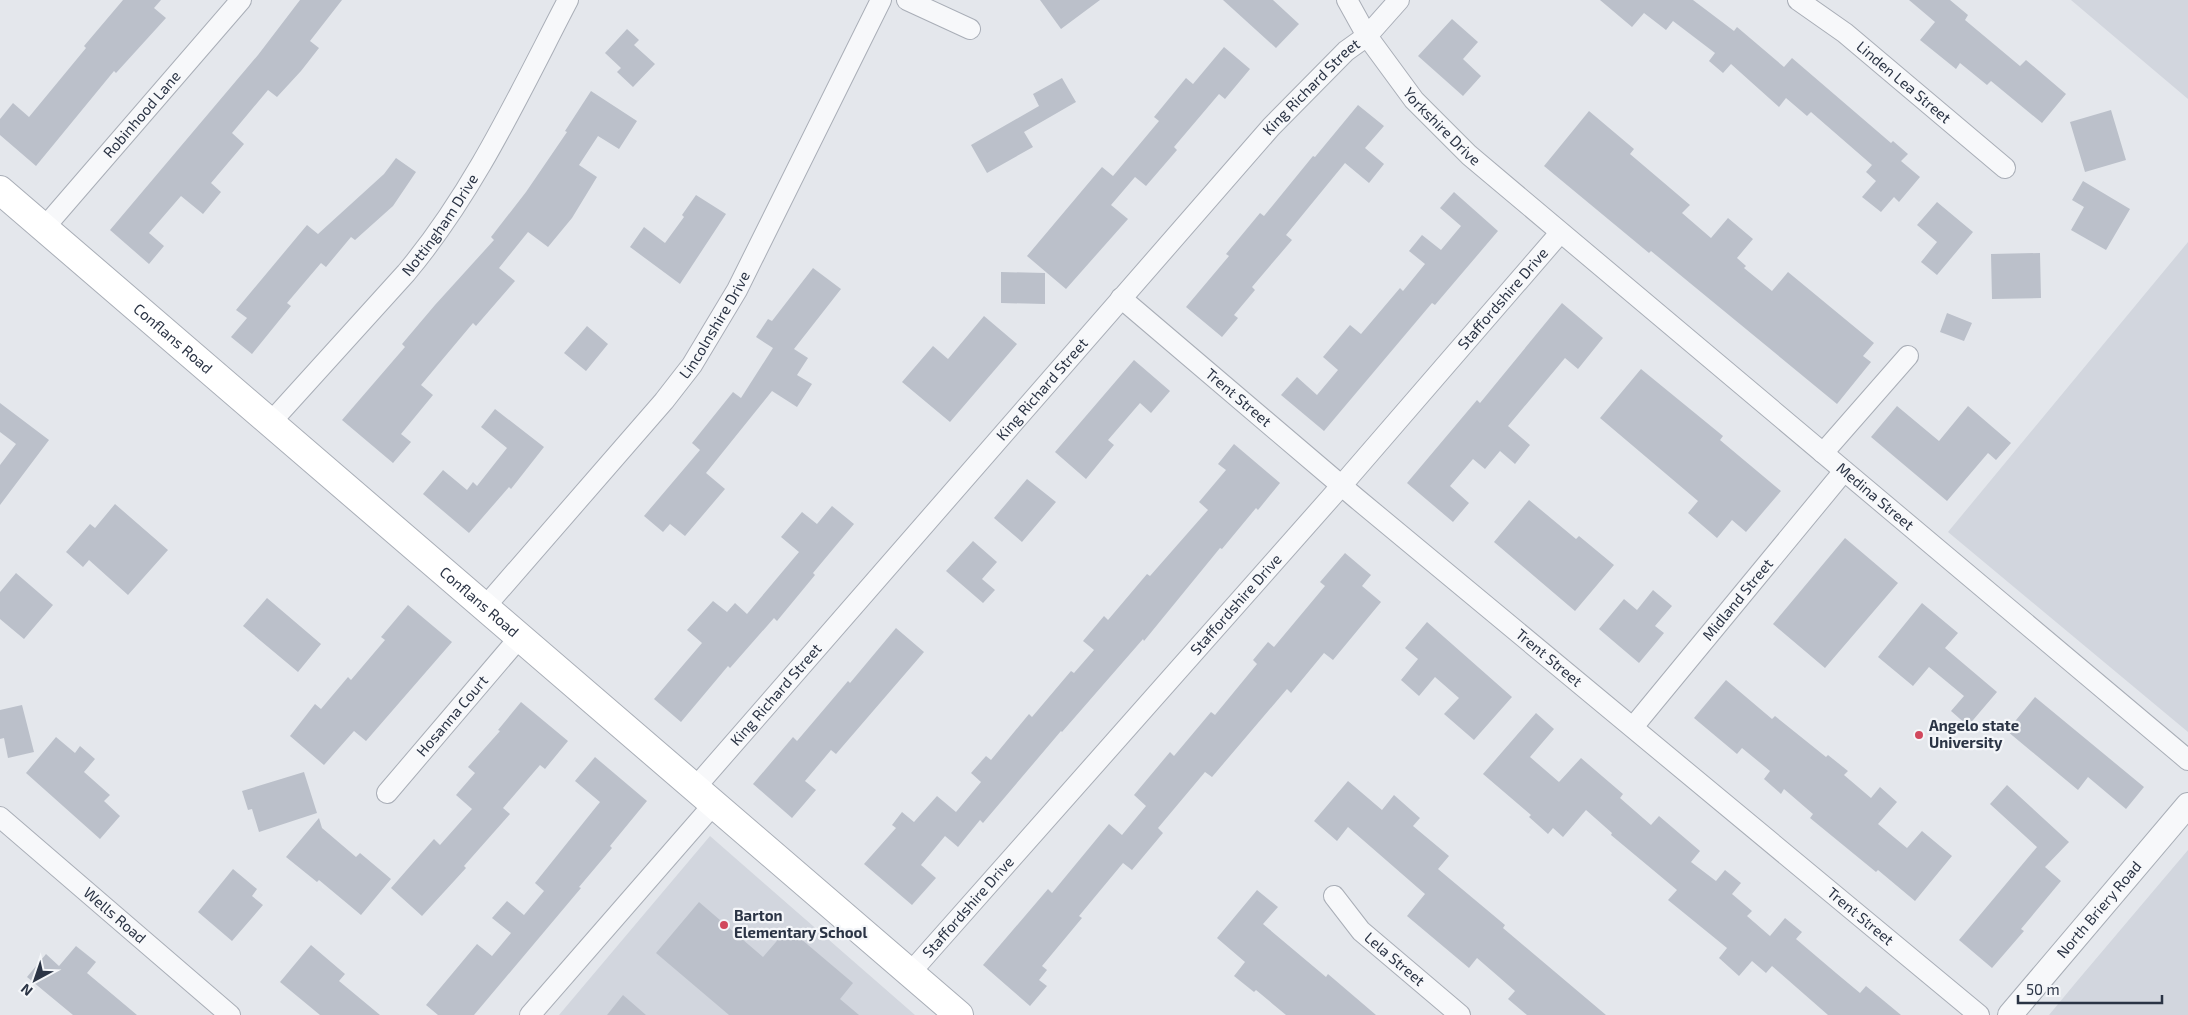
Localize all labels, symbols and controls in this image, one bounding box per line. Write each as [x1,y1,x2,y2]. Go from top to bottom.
street label: King Richard Street [1258,34,1363,138]
street label: Linden Lea Street [1853,37,1955,127]
street label: Robinhood Lane [99,67,184,161]
street label: Yorkshire Drive [1400,84,1485,169]
street label: Nottingham Drive [397,170,481,279]
street label: Staffordshire Drive [1453,243,1551,353]
street label: Lincolnshire Drive [675,268,753,382]
street label: Conflans Road [130,299,217,377]
street label: King Richard Street [992,334,1091,444]
street label: Trent Street [1202,364,1276,430]
street label: Medina Street [1833,458,1918,534]
street label: Staffordshire Drive [1186,550,1285,658]
street label: Midland Street [1698,554,1776,644]
street label: Conflans Road [437,562,523,640]
street label: Trent Street [1513,624,1586,690]
street label: King Richard Street [726,639,825,749]
street label: Hosanna Court [412,671,491,760]
place label: Angelo state University [1929,716,2019,752]
marker: Angelo state University [1913,729,1925,741]
street label: Staffordshire Drive [918,852,1017,961]
street label: North Briery Road [2052,857,2145,961]
street label: Wells Road [80,883,150,947]
street label: Trent Street [1824,883,1898,949]
place label: Barton Elementary School [734,906,867,942]
marker: Barton Elementary School [718,919,730,931]
street label: Lela Street [1361,928,1429,989]
north arrow [10,955,60,1005]
scale bar [2018,972,2162,1004]
text: 50 m [2026,980,2060,998]
text: N [17,981,36,1000]

